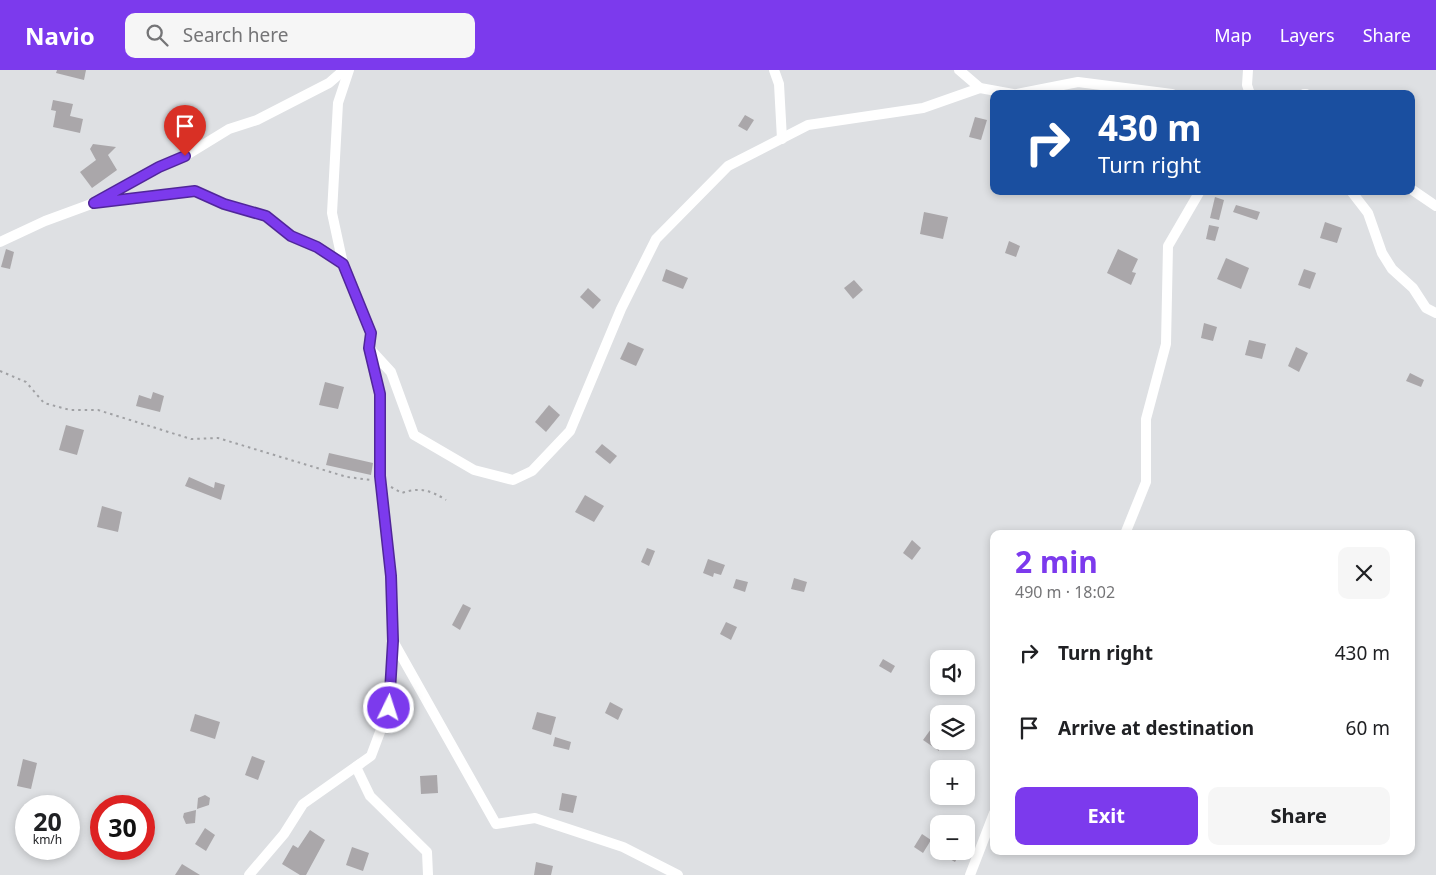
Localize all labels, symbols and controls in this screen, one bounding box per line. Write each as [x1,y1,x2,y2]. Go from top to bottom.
search box [125,13,475,58]
text: Navio [25,19,95,52]
icon: search [143,21,171,49]
text: Search here [183,22,289,48]
text: Map [1214,23,1252,47]
text: Layers [1280,23,1335,47]
text: Share [1363,23,1411,47]
text: 430 m [1098,104,1201,151]
pin [164,105,206,156]
icon: right [1015,110,1080,175]
icon: arrive [171,112,199,140]
text: Turn right [1098,149,1201,179]
text: 2 min [1015,541,1098,582]
button: close [1338,547,1390,599]
text: 490 m · 18:02 [1015,581,1115,603]
icon: right [1015,639,1043,667]
text: Turn right [1058,640,1153,666]
text: 430 m [1335,640,1390,666]
map controls [930,650,975,860]
button: sound [930,650,975,695]
position arrow [362,681,414,733]
button: layers [930,705,975,750]
icon: arrive [1015,714,1043,742]
text: Arrive at destination [1058,715,1254,741]
text: 60 m [1346,715,1390,741]
button: + [930,760,975,805]
button: Exit [1015,787,1198,845]
button: Share [1208,787,1390,845]
speed limit sign: 30 [90,795,155,860]
text: 20 [33,804,62,838]
button: − [930,815,975,860]
text: km/h [33,831,62,848]

